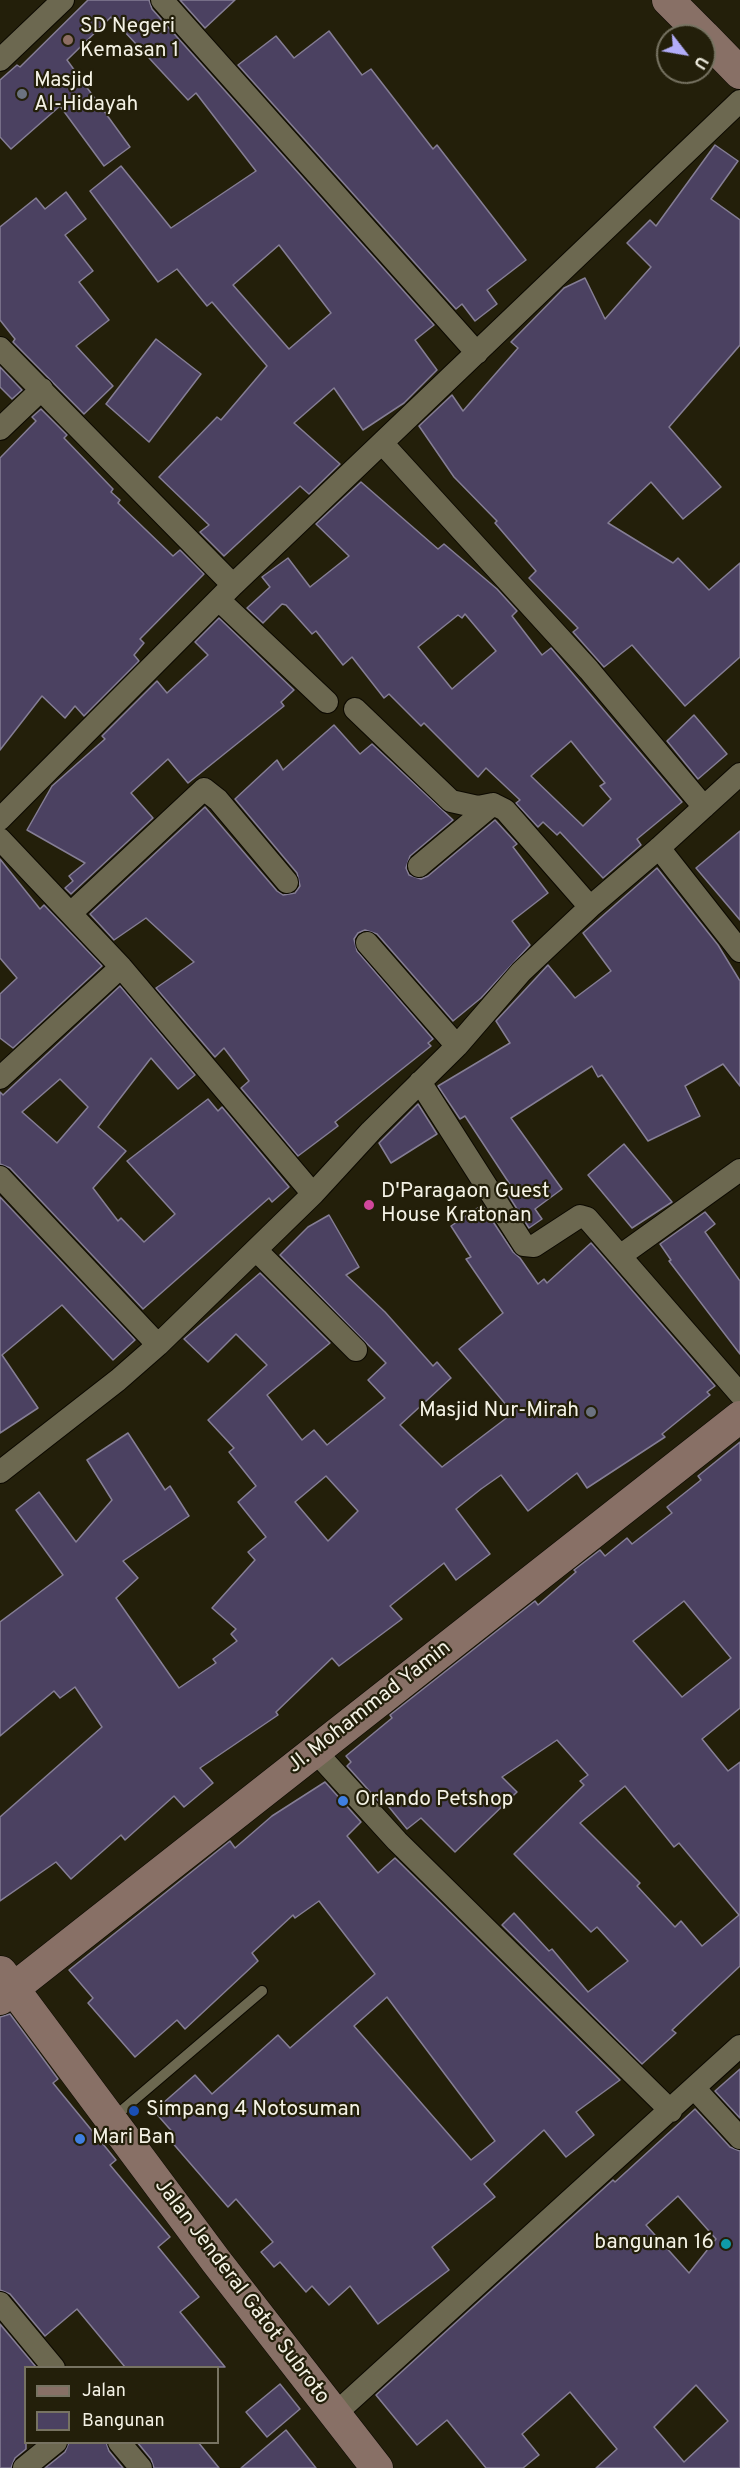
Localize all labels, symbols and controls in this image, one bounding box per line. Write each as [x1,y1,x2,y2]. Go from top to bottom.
place label: SD Negeri Kemasan 1 [80,15,179,65]
north arrow [656,24,716,84]
marker: SD Negeri Kemasan 1 [61,33,75,47]
text: U [688,52,711,72]
place label: Masjid Al-Hidayah [34,69,138,119]
marker: Masjid Al-Hidayah [15,87,29,101]
place label: D'Paragaon Guest House Kratonan [381,1180,550,1230]
marker: D'Paragaon Guest House Kratonan [362,1198,376,1212]
place label: Masjid Nur-Mirah [419,1399,579,1425]
marker: Masjid Nur-Mirah [584,1405,598,1419]
street label: Jl. Mohammad Yamin [283,1636,457,1780]
place label: Orlando Petshop [355,1788,513,1814]
marker: Orlando Petshop [336,1794,350,1808]
place label: Simpang 4 Notosuman [146,2098,361,2124]
marker: Simpang 4 Notosuman [127,2104,141,2118]
place label: Mari Ban [92,2126,175,2152]
marker: Mari Ban [73,2132,87,2146]
street label: Jalan Jenderal Gatot Subroto [148,2174,334,2410]
place label: bangunan 16 [594,2231,714,2257]
marker: bangunan 16 [719,2237,733,2251]
legend [24,2366,219,2444]
text: Jalan [82,2380,126,2403]
text: Bangunan [82,2410,165,2433]

